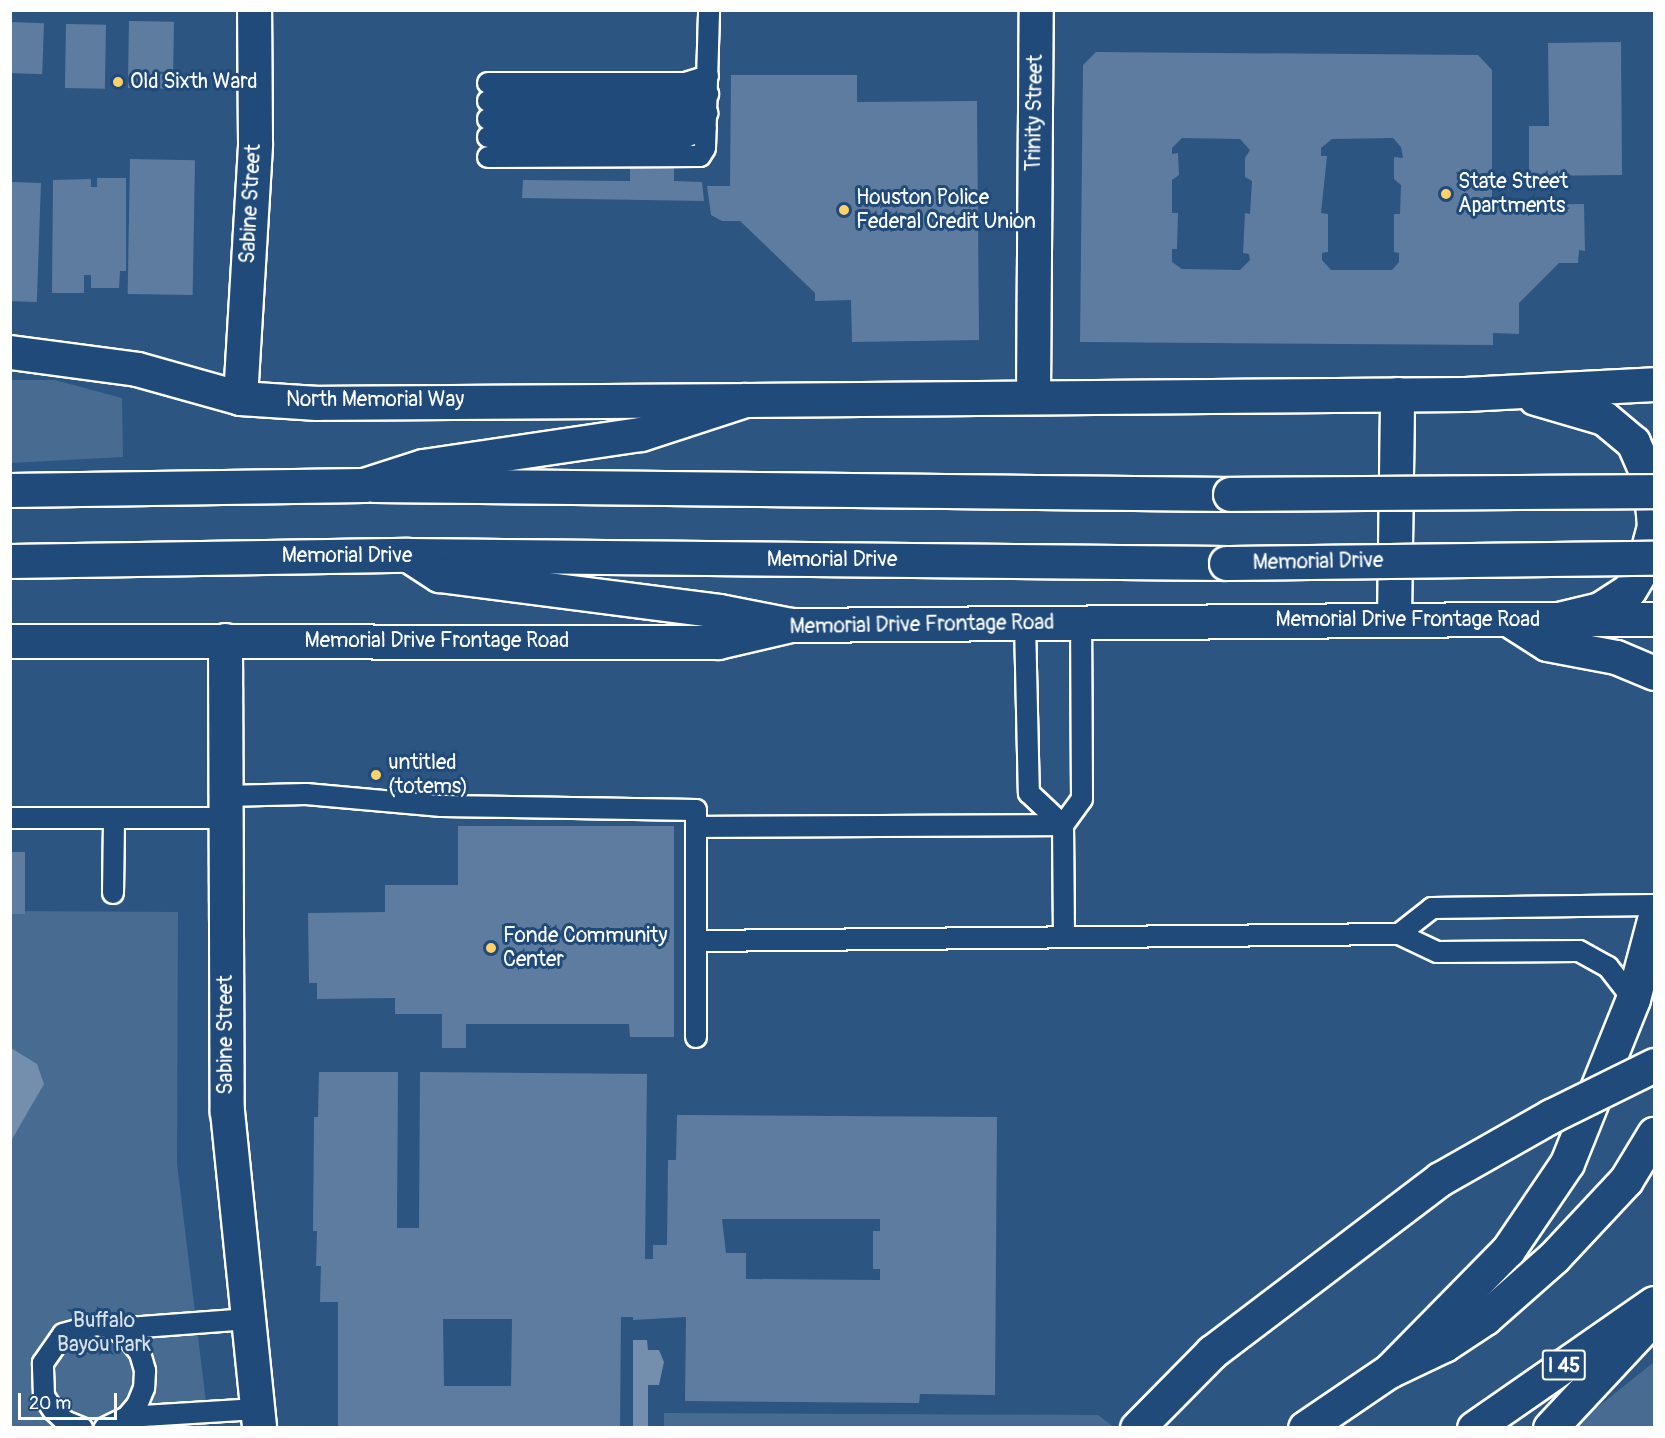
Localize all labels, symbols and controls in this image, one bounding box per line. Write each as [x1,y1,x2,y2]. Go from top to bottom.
street label: Trinity Street [1021,54,1049,172]
place label: Old Sixth Ward [130,69,258,95]
marker: Old Sixth Ward [111,75,125,89]
street label: Sabine Street [235,144,267,264]
place label: State Street Apartments [1458,169,1568,219]
place label: Houston Police Federal Credit Union [856,185,1036,235]
marker: State Street Apartments [1439,187,1453,201]
marker: Houston Police Federal Credit Union [837,203,851,217]
street label: North Memorial Way [286,387,464,413]
street label: Memorial Drive [282,543,412,569]
street label: Memorial Drive [767,547,897,573]
street label: Memorial Drive [1253,548,1383,576]
street label: Memorial Drive Frontage Road [1276,607,1540,633]
street label: Memorial Drive Frontage Road [789,610,1055,640]
street label: Memorial Drive Frontage Road [305,628,569,654]
place label: untitled (totems) [388,750,468,800]
marker: untitled (totems) [369,768,383,782]
place label: Fonde Community Center [503,923,667,973]
marker: Fonde Community Center [484,941,498,955]
street label: Sabine Street [213,975,239,1095]
park label: Buffalo Bayou Park [57,1308,151,1358]
road number: I 45 [1542,1348,1586,1382]
scale bar [21,1381,120,1419]
text: 20 m [29,1392,71,1415]

